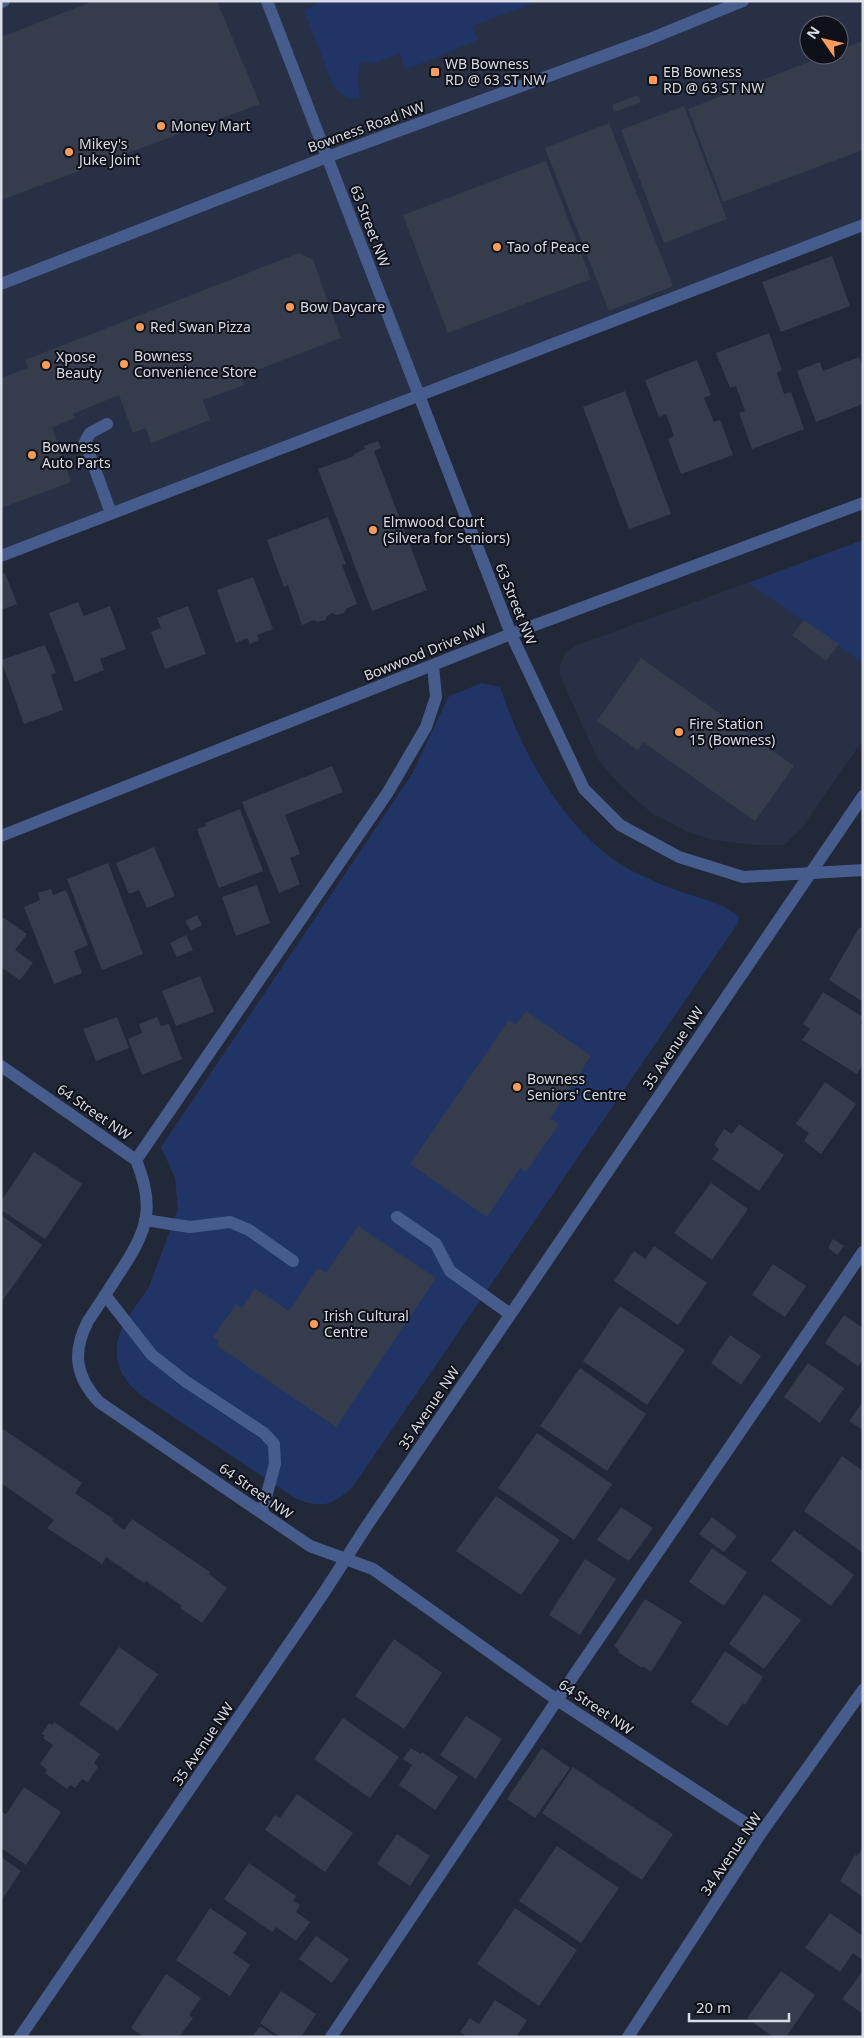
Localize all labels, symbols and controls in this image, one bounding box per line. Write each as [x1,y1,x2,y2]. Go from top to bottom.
north arrow [799,15,849,65]
text: N [802,22,824,42]
place label: WB Bowness RD @ 63 ST NW [445,54,546,89]
place label: EB Bowness RD @ 63 ST NW [663,62,764,97]
marker: WB Bowness RD @ 63 ST NW [429,66,441,78]
marker: EB Bowness RD @ 63 ST NW [647,74,659,86]
street label: Bowness Road NW [305,97,427,156]
place label: Money Mart [171,116,251,135]
marker: Money Mart [155,120,167,132]
place label: Mikey's Juke Joint [77,134,140,169]
marker: Mikey's Juke Joint [63,146,75,158]
street label: 63 Street NW [346,182,395,269]
place label: Tao of Peace [507,237,589,256]
marker: Tao of Peace [491,241,503,253]
place label: Bow Daycare [300,297,385,316]
marker: Bow Daycare [284,301,296,313]
place label: Red Swan Pizza [150,317,251,336]
marker: Red Swan Pizza [134,321,146,333]
place label: Bowness Convenience Store [134,346,257,381]
place label: Xpose Beauty [56,347,103,382]
marker: Bowness Convenience Store [118,358,130,370]
marker: Xpose Beauty [40,359,52,371]
place label: Bowness Auto Parts [42,437,111,472]
marker: Bowness Auto Parts [26,449,38,461]
place label: Elmwood Court (Silvera for Seniors) [383,512,510,547]
marker: Elmwood Court (Silvera for Seniors) [367,524,379,536]
street label: 63 Street NW [492,560,541,647]
street label: Bowwood Drive NW [361,618,489,685]
place label: Fire Station 15 (Bowness) [689,714,775,749]
marker: Fire Station 15 (Bowness) [673,726,685,738]
street label: 35 Avenue NW [638,1003,707,1093]
place label: Bowness Seniors' Centre [527,1069,627,1104]
street label: 64 Street NW [54,1079,135,1144]
marker: Bowness Seniors' Centre [511,1081,523,1093]
place label: Irish Cultural Centre [324,1306,409,1341]
marker: Irish Cultural Centre [308,1318,320,1330]
street label: 35 Avenue NW [394,1363,463,1453]
street label: 64 Street NW [216,1458,297,1523]
street label: 64 Street NW [555,1675,637,1739]
street label: 35 Avenue NW [168,1699,237,1789]
street label: 34 Avenue NW [696,1809,765,1899]
scale bar [689,1990,789,2022]
text: 20 m [696,1997,731,2017]

